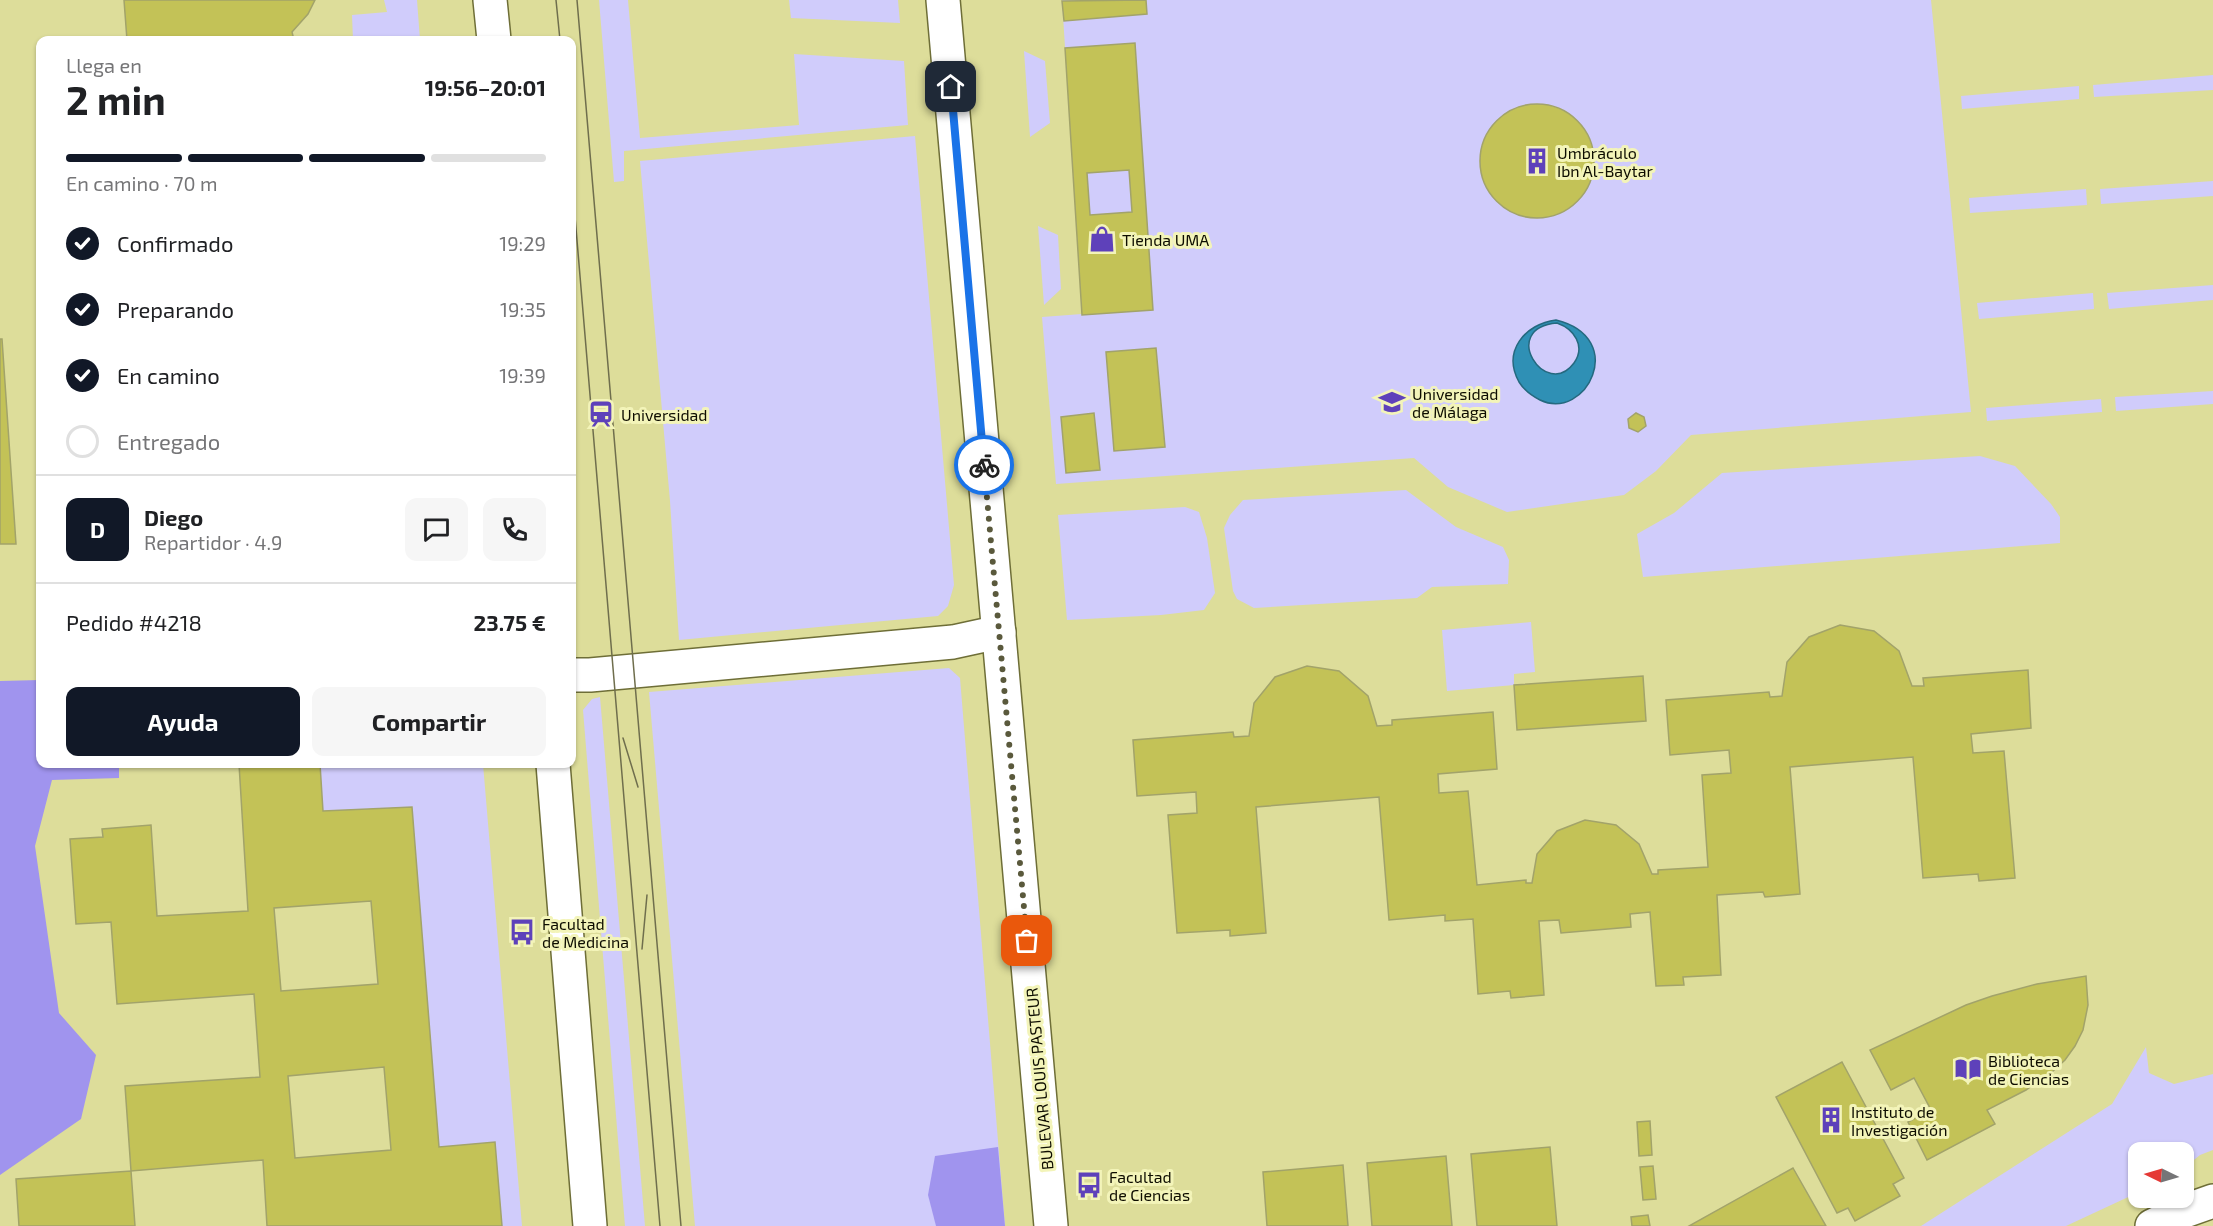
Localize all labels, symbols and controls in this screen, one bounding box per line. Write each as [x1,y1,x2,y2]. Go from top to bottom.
text: Llega en [66,53,142,77]
pin [925,61,976,112]
icon: home [934,70,967,103]
text: 19:56–20:01 [425,74,546,100]
text: 2 min [66,76,166,123]
place label: Umbráculo Ibn Al-Baytar [1557,143,1653,180]
building icon: Umbráculo Ibn Al-Baytar [1522,146,1552,176]
text: En camino · 70 m [66,171,217,195]
shop icon: Tienda UMA [1087,224,1117,254]
icon: check [66,227,99,260]
text: Confirmado [117,230,233,256]
place label: Tienda UMA [1122,230,1209,249]
text: 19:29 [499,231,546,255]
icon: check [66,293,99,326]
text: Preparando [117,296,234,322]
text: 19:35 [500,297,546,321]
icon: check [66,359,99,392]
text: En camino [117,362,220,388]
text: 19:39 [499,363,546,387]
place label: Universidad de Málaga [1412,384,1499,421]
school or university icon: Universidad de Málaga [1377,387,1407,417]
station icon: Universidad [586,399,616,429]
place label: Universidad [621,405,708,424]
text: Entregado [117,428,220,454]
courier [954,435,1014,495]
icon: bike [968,449,1001,482]
button: chat [405,498,468,561]
button: phone [483,498,546,561]
text: Diego [144,504,203,530]
text: D [90,516,105,542]
text: Repartidor · 4.9 [144,530,283,554]
text: Pedido #4218 [66,609,202,635]
text: 23.75 € [473,609,546,635]
button: Ayuda [66,687,300,756]
button: Compartir [312,687,546,756]
place label: Facultad de Medicina [542,914,629,951]
pin [1001,915,1052,966]
bus stop icon: Facultad de Medicina [507,917,537,947]
icon: bag [1010,924,1043,957]
street label: BULEVAR LOUIS PASTEUR [1022,987,1056,1171]
place label: Biblioteca de Ciencias [1988,1051,2069,1088]
library icon: Biblioteca de Ciencias [1953,1054,1983,1084]
place label: Instituto de Investigación [1851,1102,1947,1139]
building icon: Instituto de Investigación [1816,1105,1846,1135]
north arrow [2128,1142,2194,1208]
map controls [2128,1142,2194,1208]
place label: Facultad de Ciencias [1109,1167,1190,1204]
bus stop icon: Facultad de Ciencias [1074,1170,1104,1200]

